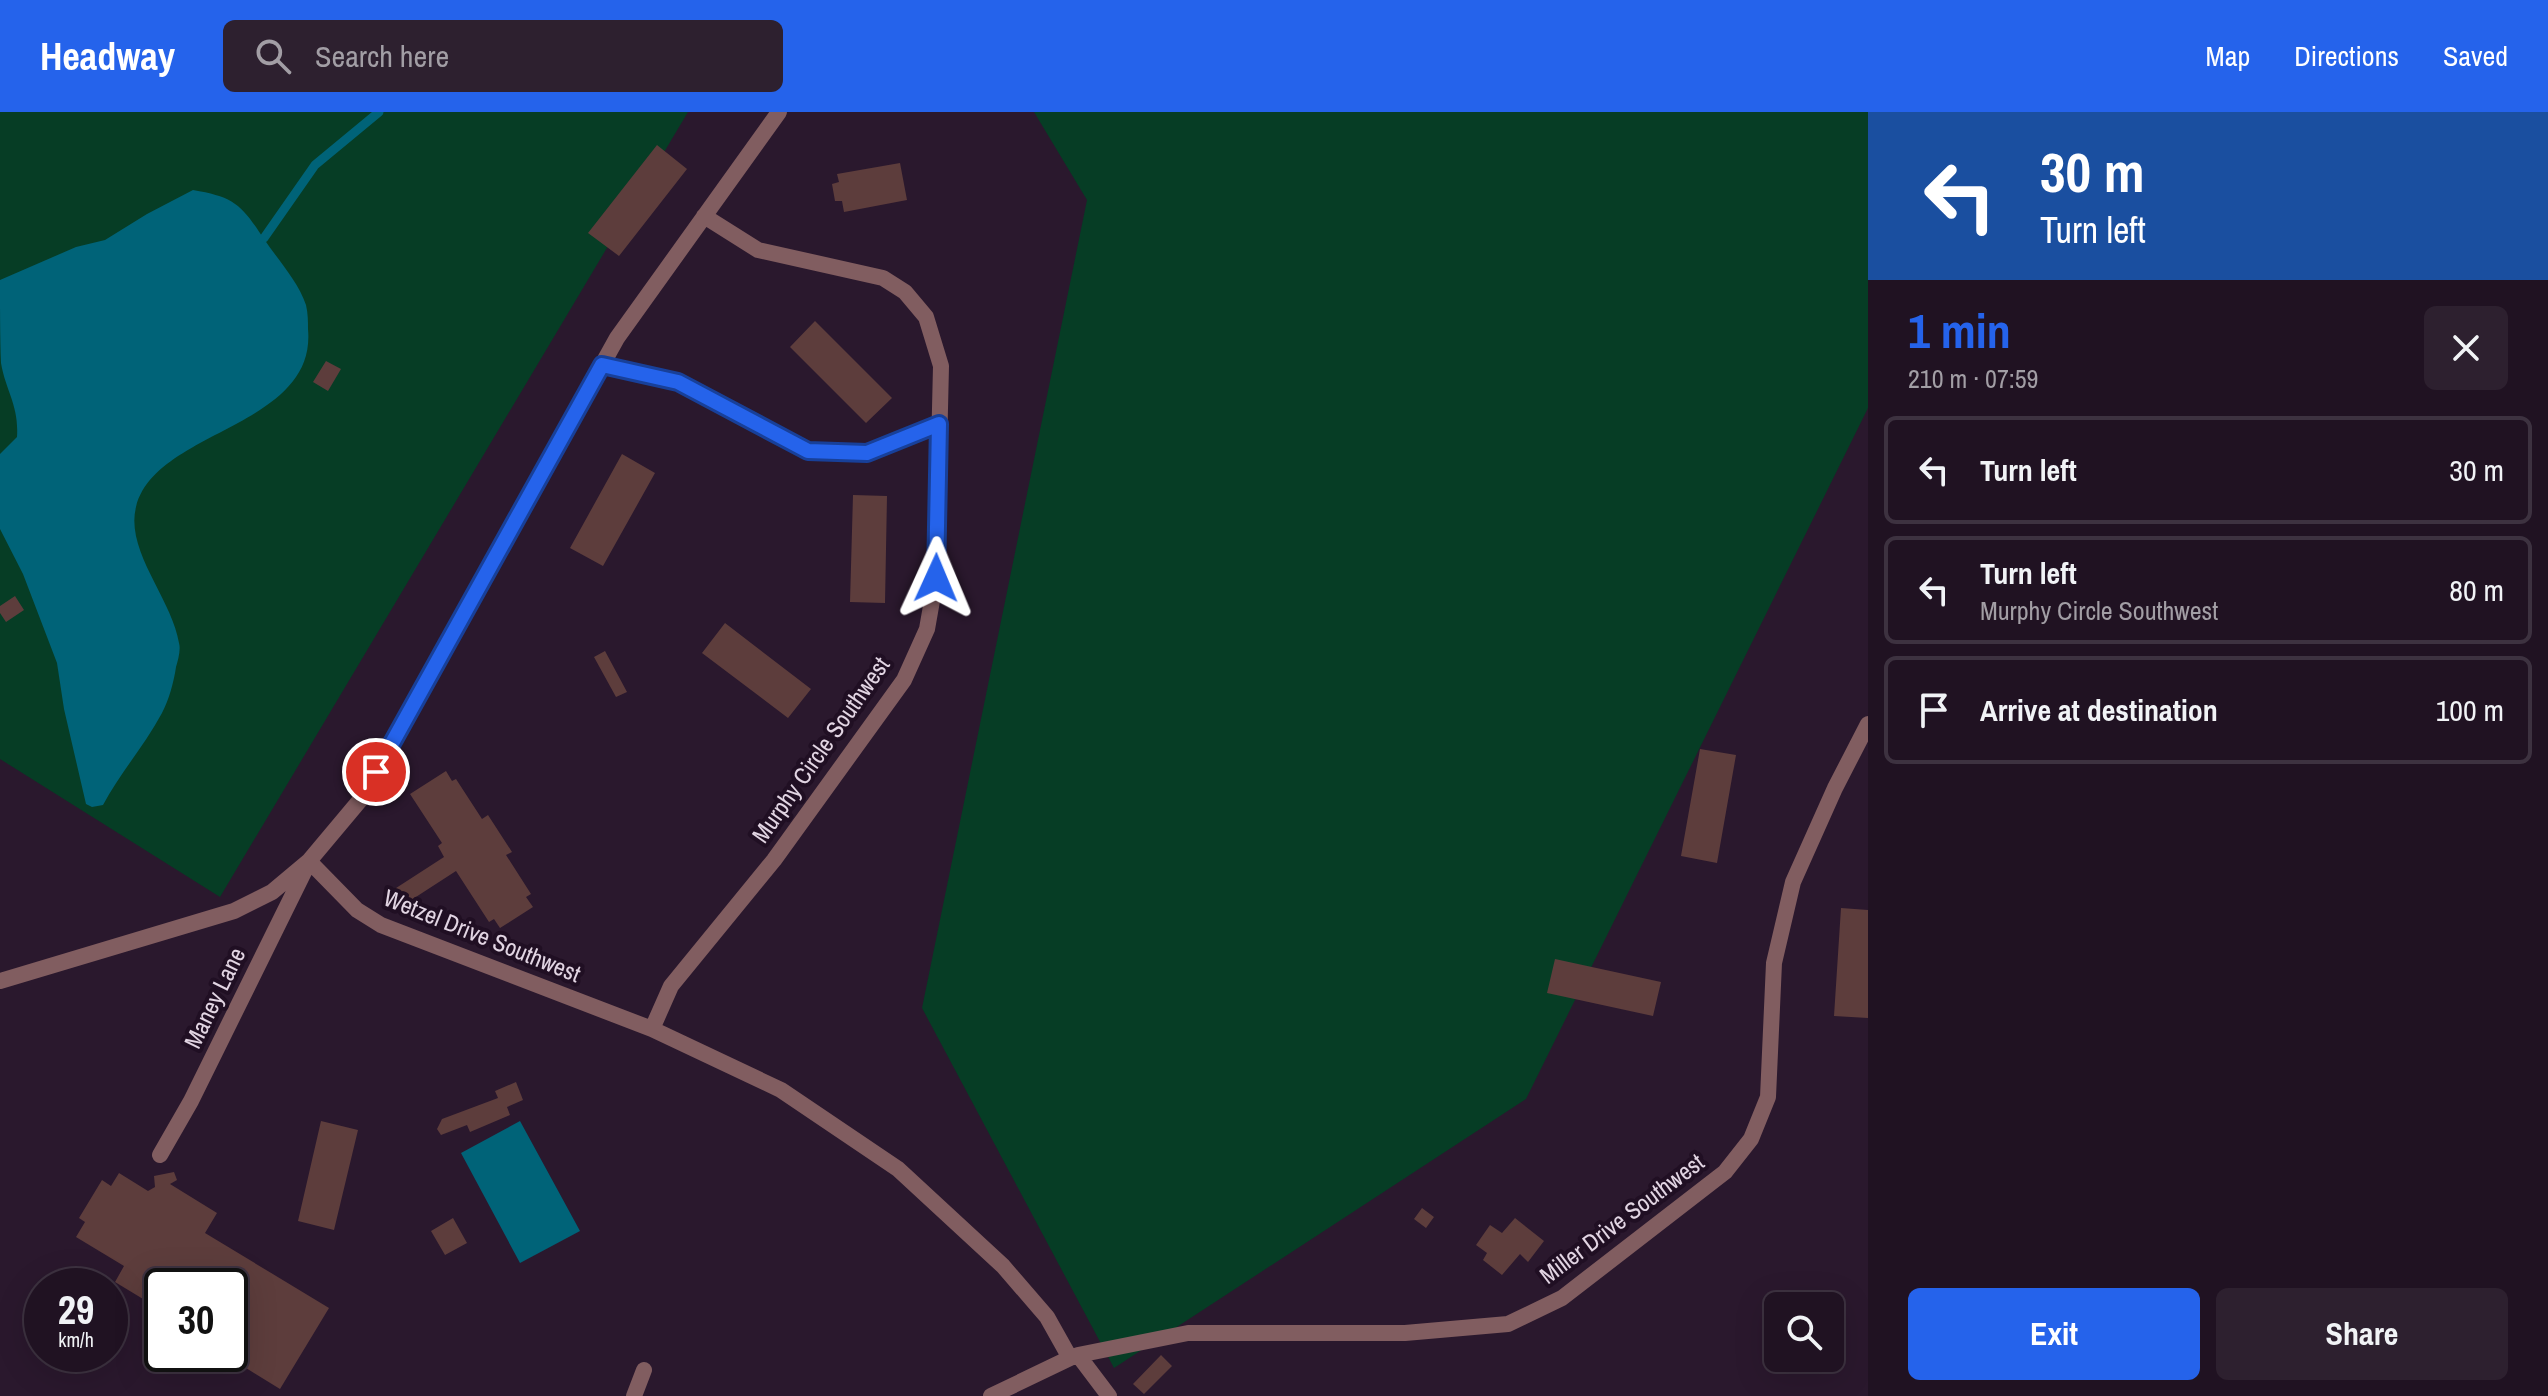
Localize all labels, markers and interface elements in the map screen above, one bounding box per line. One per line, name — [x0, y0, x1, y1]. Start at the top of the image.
search box — [223, 20, 783, 92]
text: Headway — [40, 31, 175, 82]
icon: search — [251, 34, 295, 78]
text: Search here — [315, 36, 449, 76]
text: Map — [2206, 37, 2250, 75]
text: Directions — [2294, 37, 2399, 75]
text: Saved — [2443, 37, 2508, 75]
text: 30 m — [2040, 134, 2145, 209]
icon: left — [1908, 144, 2012, 248]
text: Turn left — [2040, 206, 2146, 254]
text: 1 min — [1908, 298, 2011, 363]
button: close — [2424, 306, 2508, 390]
text: 210 m · 07:59 — [1908, 361, 2038, 396]
icon: left — [1912, 448, 1956, 492]
text: Turn left — [1980, 450, 2077, 490]
text: 30 m — [2449, 450, 2504, 490]
position arrow — [894, 536, 978, 620]
text: Turn left — [1980, 553, 2077, 593]
icon: left — [1912, 568, 1956, 612]
text: 80 m — [2449, 570, 2504, 610]
text: Murphy Circle Southwest — [1980, 593, 2218, 628]
street label: Murphy Circle Southwest — [744, 650, 897, 849]
icon: arrive — [1912, 688, 1956, 732]
text: Arrive at destination — [1980, 690, 2218, 730]
text: 100 m — [2436, 690, 2504, 730]
pin — [342, 738, 410, 806]
icon: arrive — [354, 750, 398, 794]
street label: Wetzel Drive Southwest — [379, 881, 586, 989]
street label: Maney Lane — [176, 942, 252, 1053]
street label: Miller Drive Southwest — [1533, 1146, 1710, 1291]
speed limit sign: 30 — [144, 1268, 248, 1372]
text: 29 — [58, 1283, 94, 1336]
button: Exit — [1908, 1288, 2200, 1380]
button: Share — [2216, 1288, 2508, 1380]
map controls — [1764, 1292, 1844, 1372]
button: search — [1764, 1292, 1844, 1372]
text: km/h — [58, 1326, 94, 1353]

